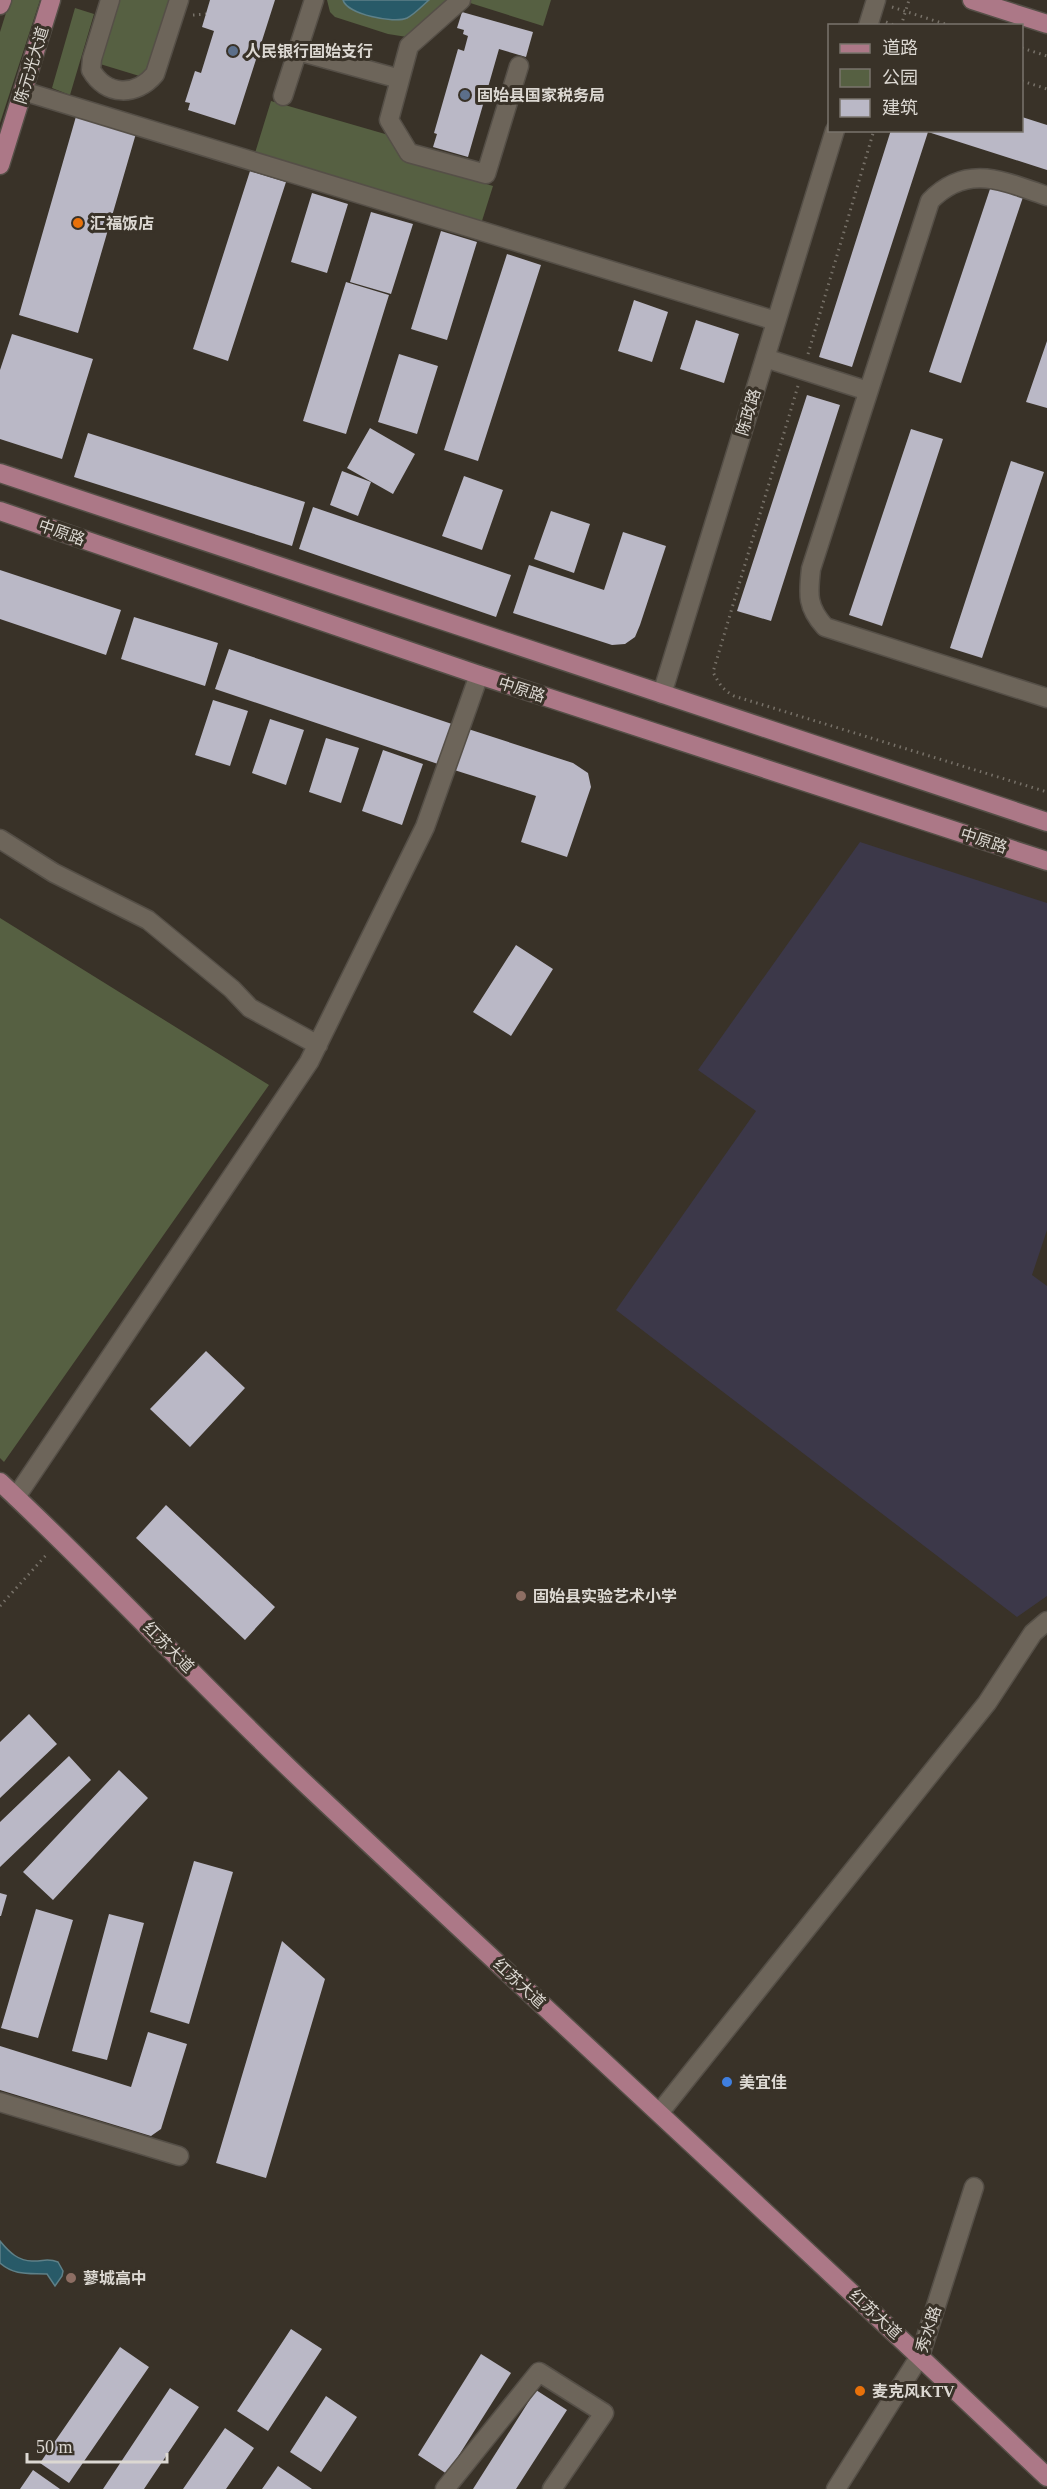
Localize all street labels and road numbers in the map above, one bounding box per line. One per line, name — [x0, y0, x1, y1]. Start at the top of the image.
street label: 陈元光大道 — [12, 24, 51, 106]
street label: 陈政路 — [733, 387, 764, 438]
street label: 中原路 — [36, 517, 87, 548]
street label: 中原路 — [496, 674, 547, 705]
street label: 中原路 — [958, 825, 1009, 856]
street label: 红苏大道 — [140, 1619, 197, 1676]
street label: 红苏大道 — [490, 1955, 549, 2011]
street label: 红苏大道 — [846, 2286, 905, 2342]
street label: 秀水路 — [913, 2304, 944, 2355]

